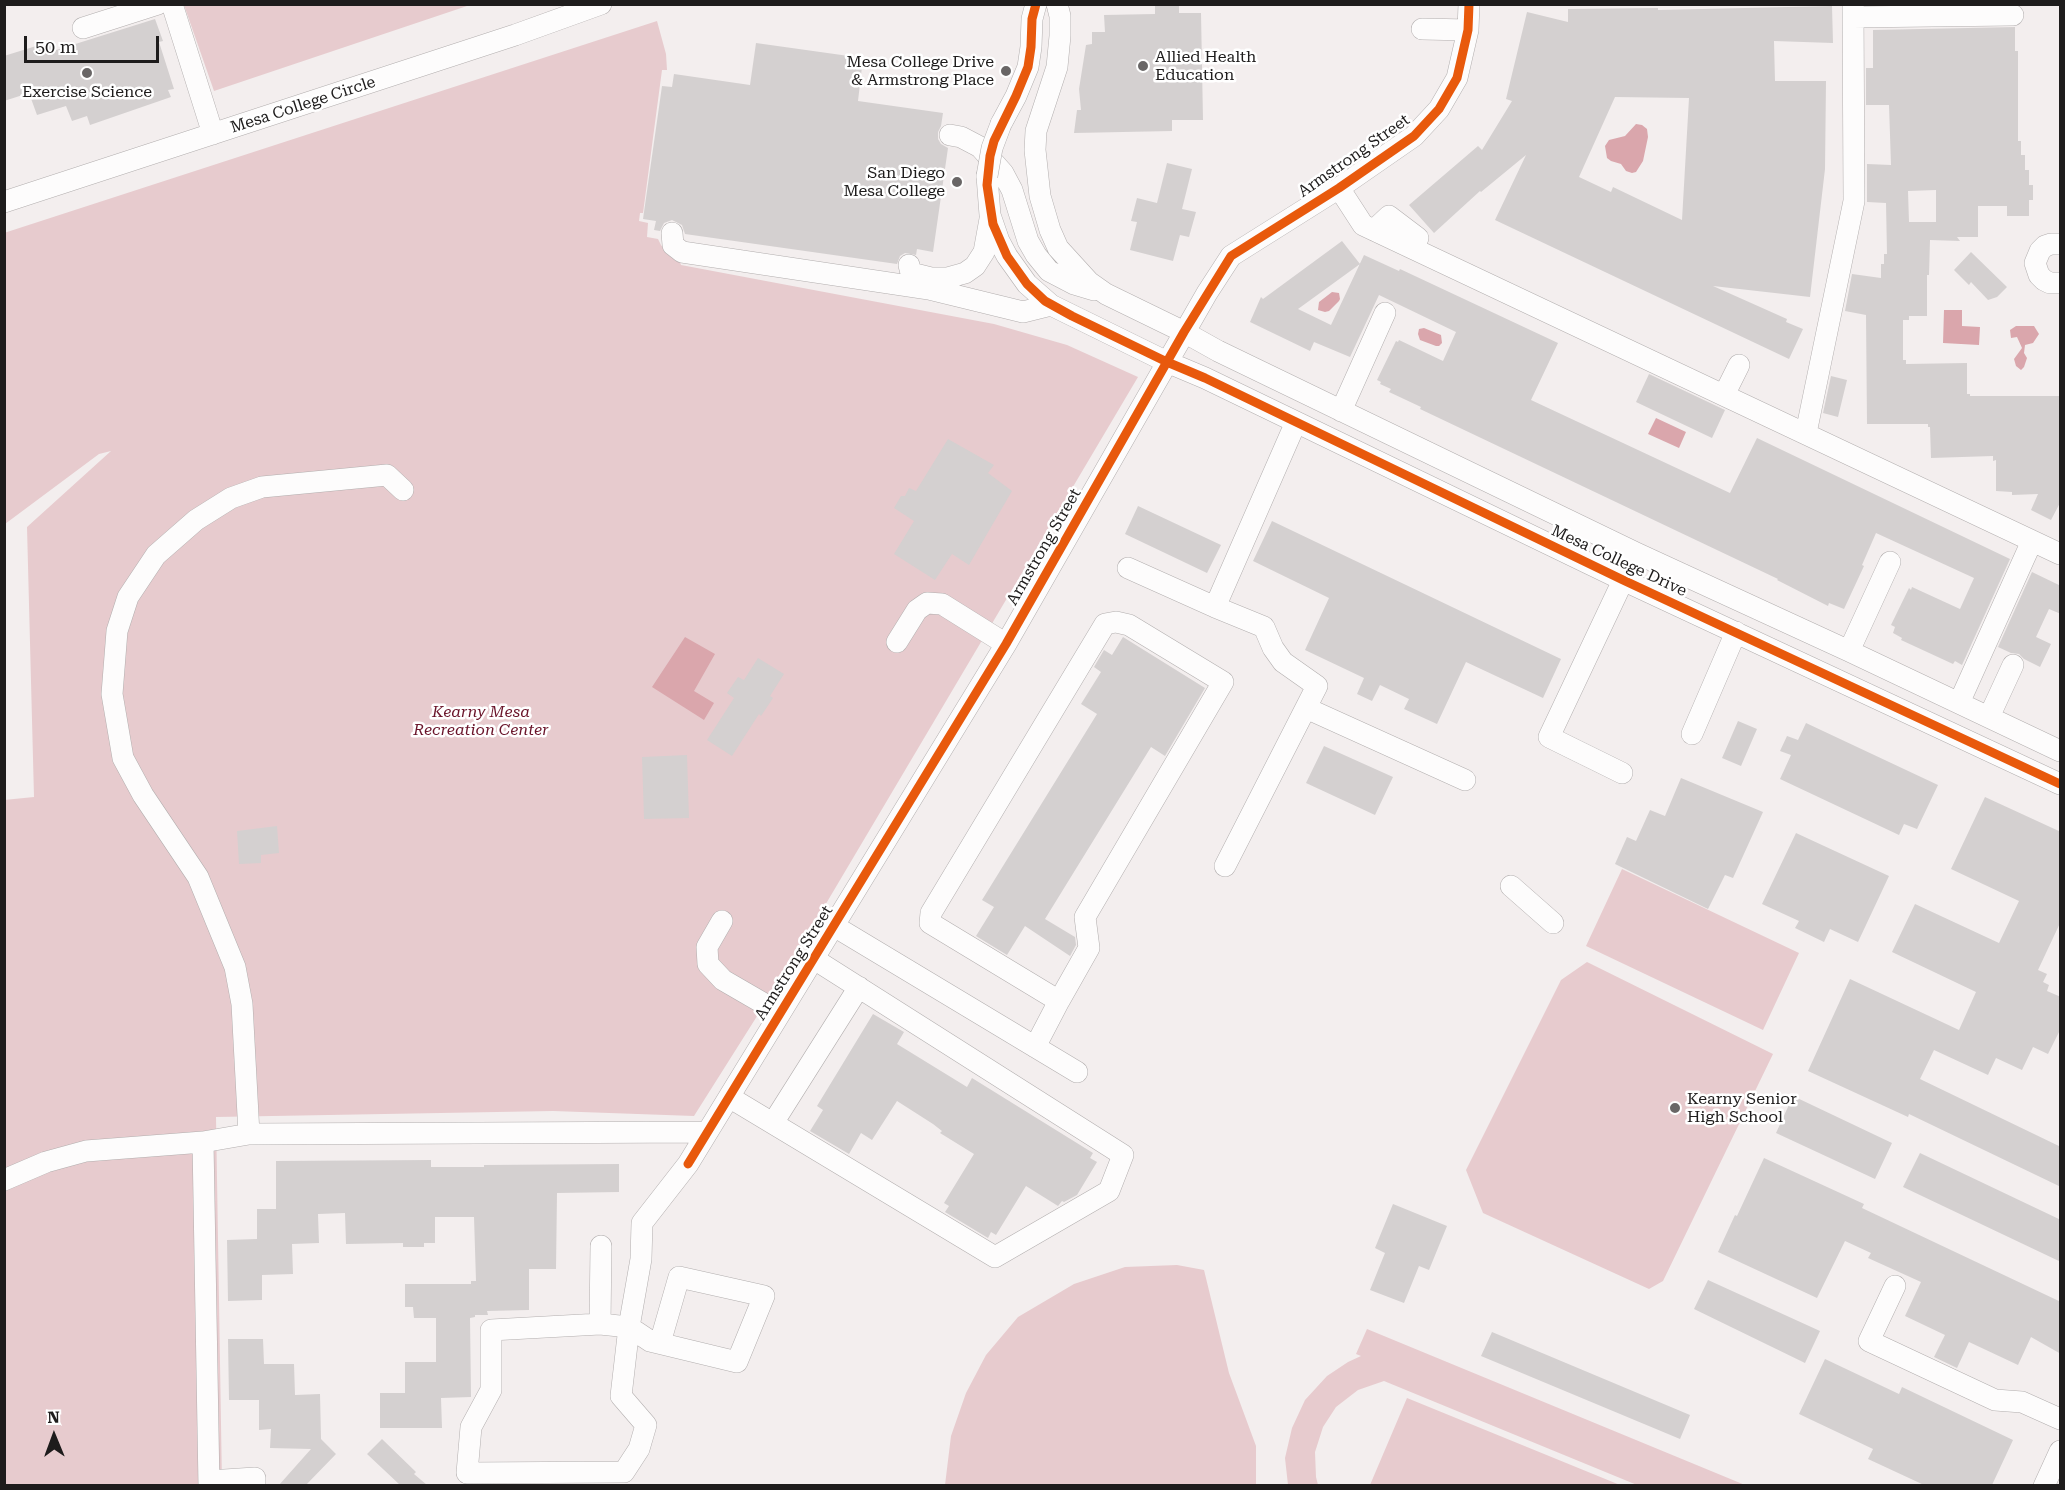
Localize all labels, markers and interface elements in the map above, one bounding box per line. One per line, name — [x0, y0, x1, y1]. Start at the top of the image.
scale bar — [27, 24, 162, 62]
text: 50 m — [35, 36, 76, 57]
place label: Allied Health Education — [1155, 47, 1256, 85]
place label: Mesa College Drive & Armstrong Place — [847, 52, 994, 90]
marker: Allied Health Education — [1136, 59, 1150, 73]
marker: Mesa College Drive & Armstrong Place — [999, 64, 1013, 78]
marker: Exercise Science — [80, 66, 94, 80]
street label: Mesa College Circle — [228, 72, 378, 138]
place label: Exercise Science — [22, 82, 152, 102]
street label: Armstrong Street — [1295, 110, 1413, 202]
place label: San Diego Mesa College — [843, 163, 945, 201]
marker: San Diego Mesa College — [950, 175, 964, 189]
street label: Armstrong Street — [1003, 485, 1085, 609]
street label: Mesa College Drive — [1548, 521, 1690, 601]
park label: Kearny Mesa Recreation Center — [413, 702, 549, 740]
street label: Armstrong Street — [751, 902, 837, 1024]
place label: Kearny Senior High School — [1687, 1089, 1797, 1127]
marker: Kearny Senior High School — [1668, 1101, 1682, 1115]
north arrow — [24, 1406, 84, 1466]
text: N — [47, 1408, 60, 1427]

